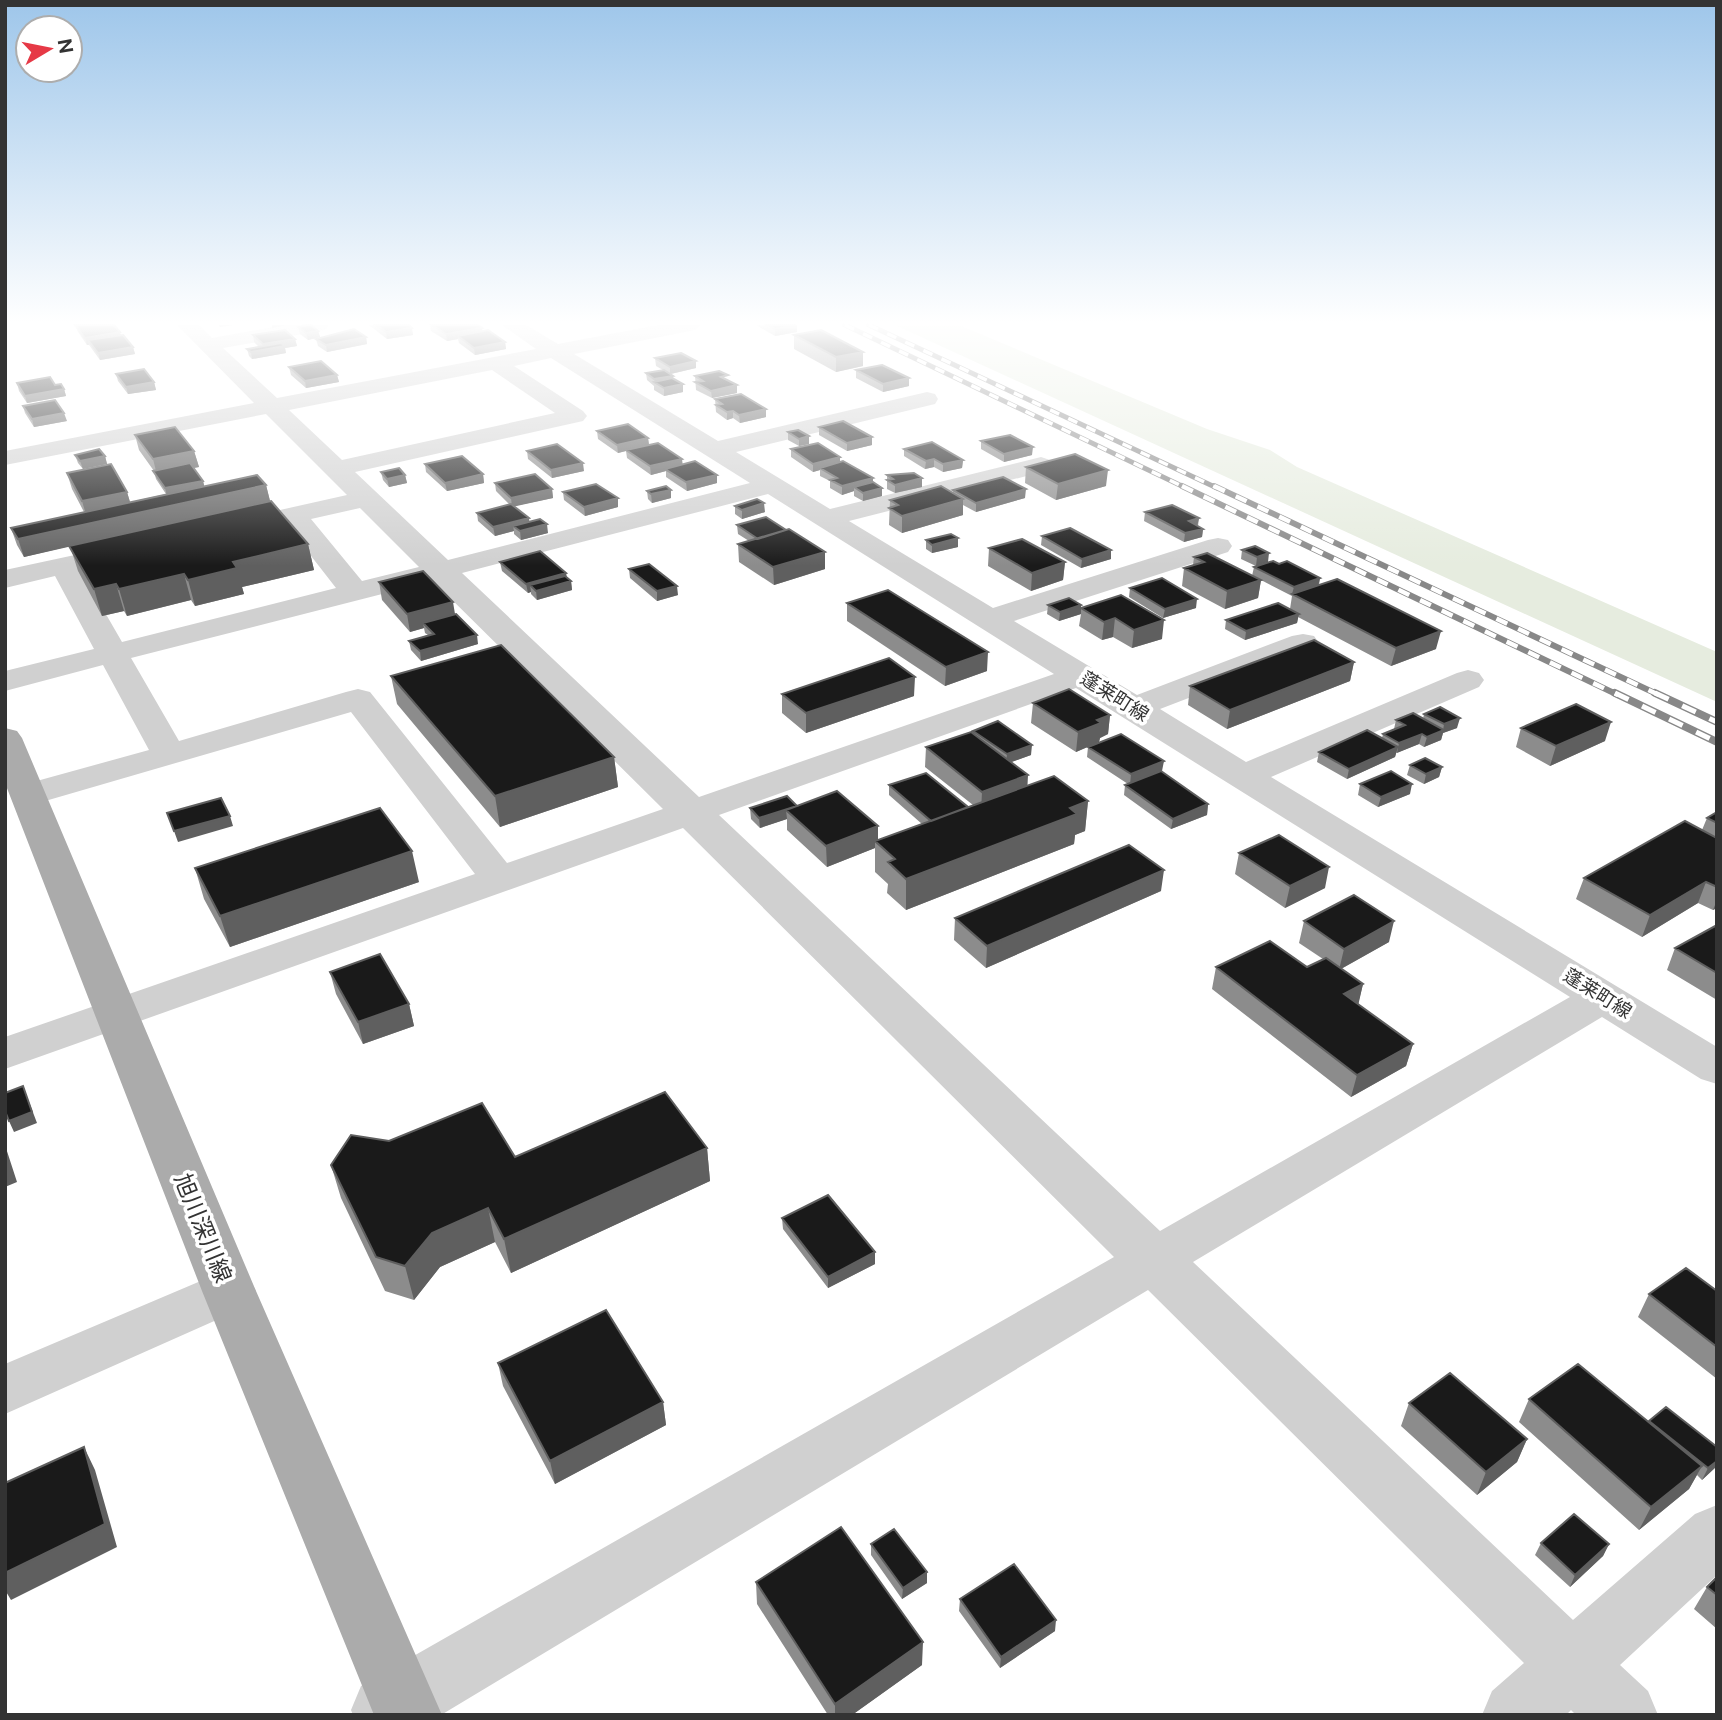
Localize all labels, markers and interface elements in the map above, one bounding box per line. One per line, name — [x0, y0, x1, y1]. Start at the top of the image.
north arrow — [14, 14, 84, 84]
text: N — [54, 37, 78, 55]
street label: 蓬莱町線 — [1077, 667, 1153, 725]
street label: 蓬莱町線 — [1560, 964, 1636, 1022]
street label: 旭川深川線 — [169, 1169, 238, 1286]

